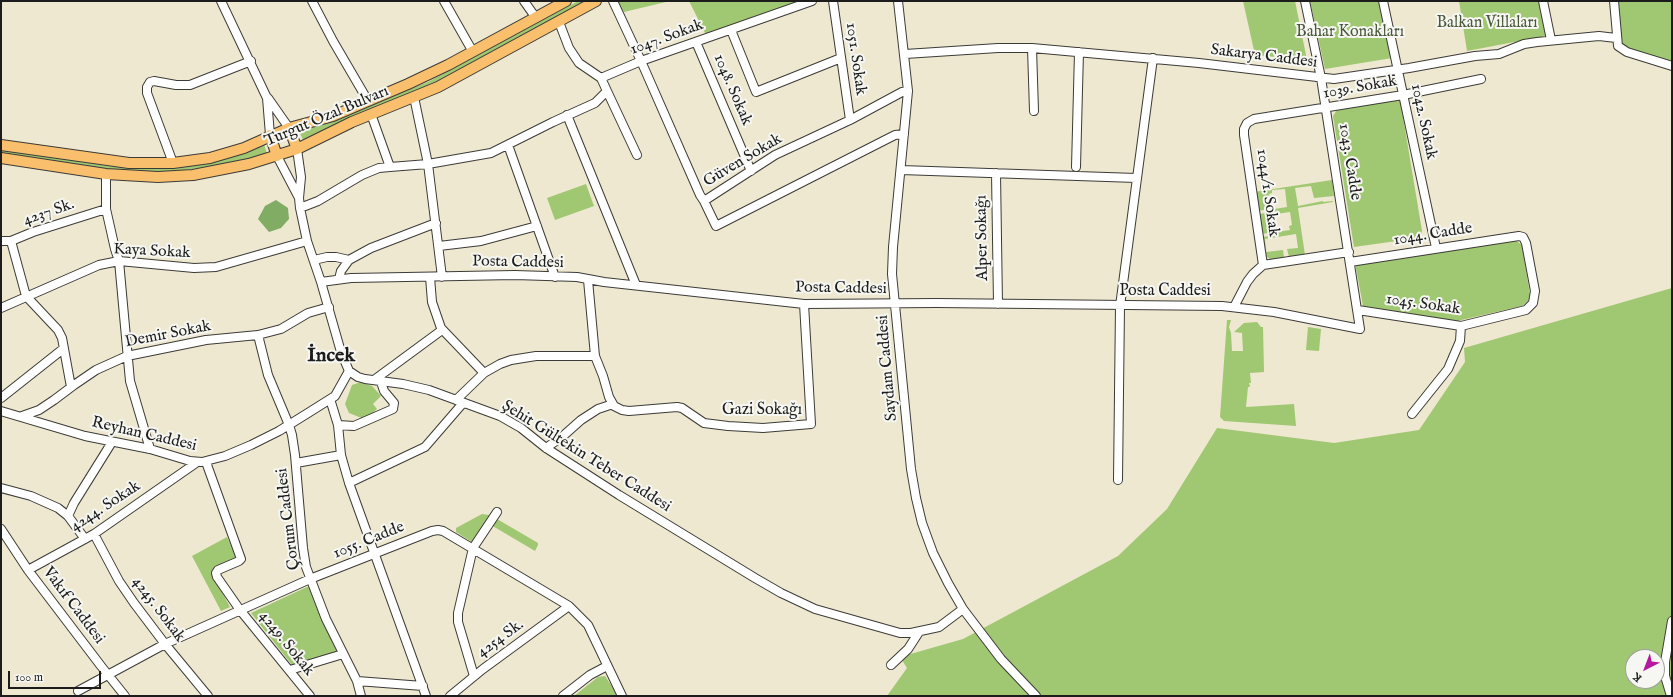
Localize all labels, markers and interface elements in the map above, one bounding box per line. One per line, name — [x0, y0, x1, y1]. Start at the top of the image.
park label: Balkan Villaları — [1436, 14, 1538, 34]
street label: 1047. Sokak — [628, 16, 706, 60]
street label: 1051. Sokak — [840, 21, 870, 97]
park label: Bahar Konakları — [1296, 23, 1404, 43]
street label: Sakarya Caddesi — [1210, 41, 1318, 73]
street label: 1048. Sokak — [708, 51, 756, 129]
street label: 1039. Sokak — [1322, 72, 1398, 104]
street label: Turgut Özal Bulvarı — [262, 82, 392, 152]
street label: 1042. Sokak — [1406, 82, 1440, 162]
street label: 1043. Cadde — [1333, 122, 1365, 202]
street label: Güven Sokak — [700, 130, 786, 192]
street label: 1044/1. Sokak — [1251, 148, 1283, 238]
street label: 4237 Sk. — [21, 195, 77, 231]
street label: Alper Sokağı — [973, 195, 993, 281]
street label: 1044. Cadde — [1392, 219, 1474, 251]
street label: Kaya Sokak — [113, 240, 191, 264]
street label: Posta Caddesi — [472, 253, 564, 273]
street label: Posta Caddesi — [795, 279, 887, 299]
street label: Posta Caddesi — [1119, 282, 1211, 302]
street label: 1045. Sokak — [1385, 290, 1461, 320]
street label: Saydam Caddesi — [874, 314, 902, 422]
street label: Demir Sokak — [123, 317, 213, 353]
district label: İncek — [307, 345, 355, 369]
street label: Şehit Gültekin Teber Caddesi — [498, 397, 674, 517]
street label: Gazi Sokağı — [722, 401, 802, 421]
street label: Reyhan Caddesi — [90, 414, 198, 456]
street label: Çorum Caddesi — [273, 467, 305, 571]
street label: 4244. Sokak — [68, 477, 144, 537]
street label: 1055. Cadde — [331, 518, 407, 564]
street label: Vakıf Caddesi — [38, 564, 108, 648]
street label: 4245. Sokak — [127, 574, 189, 646]
street label: 4249. Sokak — [254, 608, 318, 680]
street label: 4254 Sk. — [474, 616, 528, 662]
north arrow — [1625, 649, 1665, 689]
scale bar — [10, 663, 103, 689]
text: K — [1630, 669, 1645, 685]
text: 100 m — [15, 670, 43, 685]

